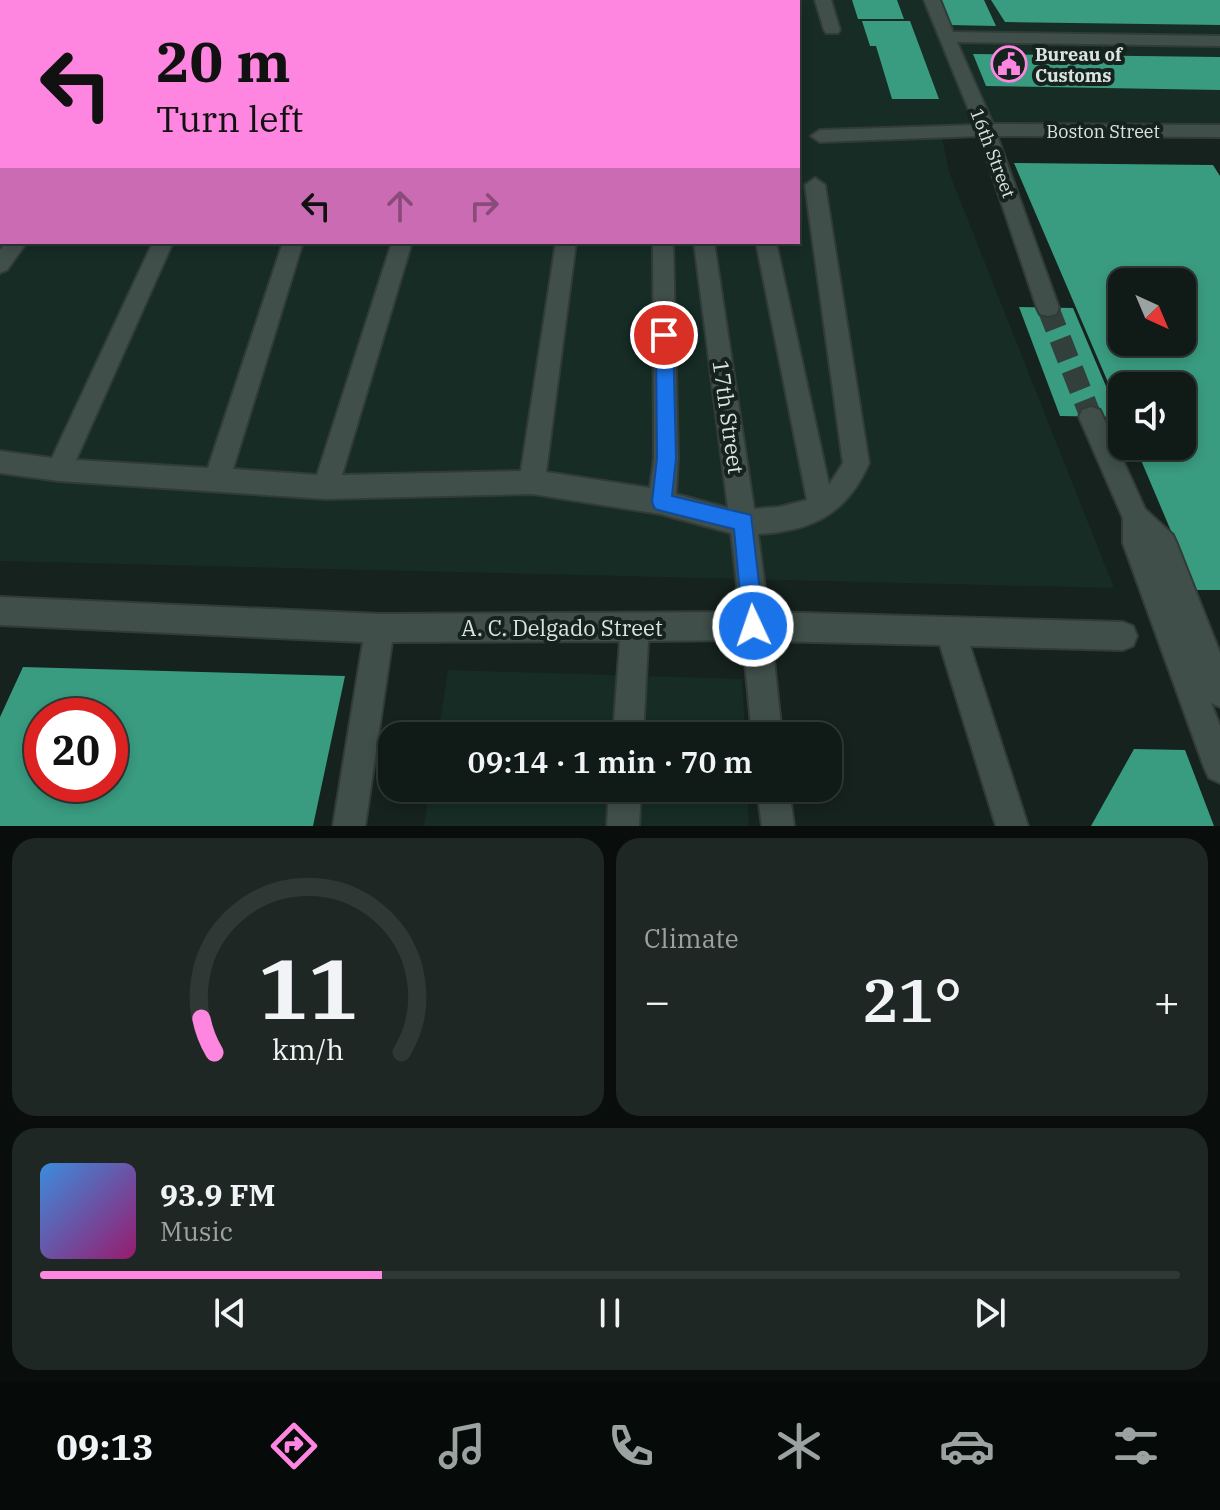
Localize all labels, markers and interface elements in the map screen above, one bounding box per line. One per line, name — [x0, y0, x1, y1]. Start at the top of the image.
text: 20 m — [156, 25, 291, 97]
icon: left — [24, 32, 128, 136]
place label: Bureau of Customs — [1035, 43, 1124, 87]
public building icon: Bureau of Customs — [990, 45, 1028, 83]
text: Turn left — [156, 95, 303, 142]
street label: 16th Street — [965, 105, 1021, 201]
street label: Boston Street — [1046, 120, 1160, 143]
icon: left — [294, 184, 338, 228]
icon: ahead — [378, 184, 422, 228]
icon: right — [462, 184, 506, 228]
north arrow — [1108, 268, 1196, 356]
map controls — [1108, 268, 1196, 460]
pin — [630, 301, 698, 369]
icon: arrive — [642, 313, 686, 357]
street label: 17th Street — [707, 358, 751, 476]
button: sound — [1108, 372, 1196, 460]
position arrow — [711, 584, 795, 668]
street label: A. C. Delgado Street — [461, 613, 663, 642]
speed limit sign: 20 — [24, 698, 128, 802]
text: 09:14 · 1 min · 70 m — [468, 742, 752, 781]
text: Climate — [644, 921, 739, 955]
text: 11 — [258, 934, 358, 1042]
text: 21° — [862, 960, 962, 1039]
text: − — [644, 972, 670, 1029]
text: + — [1154, 972, 1180, 1029]
text: km/h — [272, 1031, 344, 1068]
text: 93.9 FM — [160, 1175, 275, 1214]
text: Music — [160, 1214, 233, 1248]
icon: previous — [208, 1291, 252, 1335]
icon: pause — [588, 1291, 632, 1335]
icon: next — [968, 1291, 1012, 1335]
icon: directions — [266, 1418, 322, 1474]
icon: music — [434, 1418, 490, 1474]
icon: phone — [603, 1418, 659, 1474]
icon: climate — [771, 1418, 827, 1474]
icon: car — [939, 1418, 995, 1474]
icon: filters — [1108, 1418, 1164, 1474]
text: 09:13 — [56, 1423, 154, 1470]

